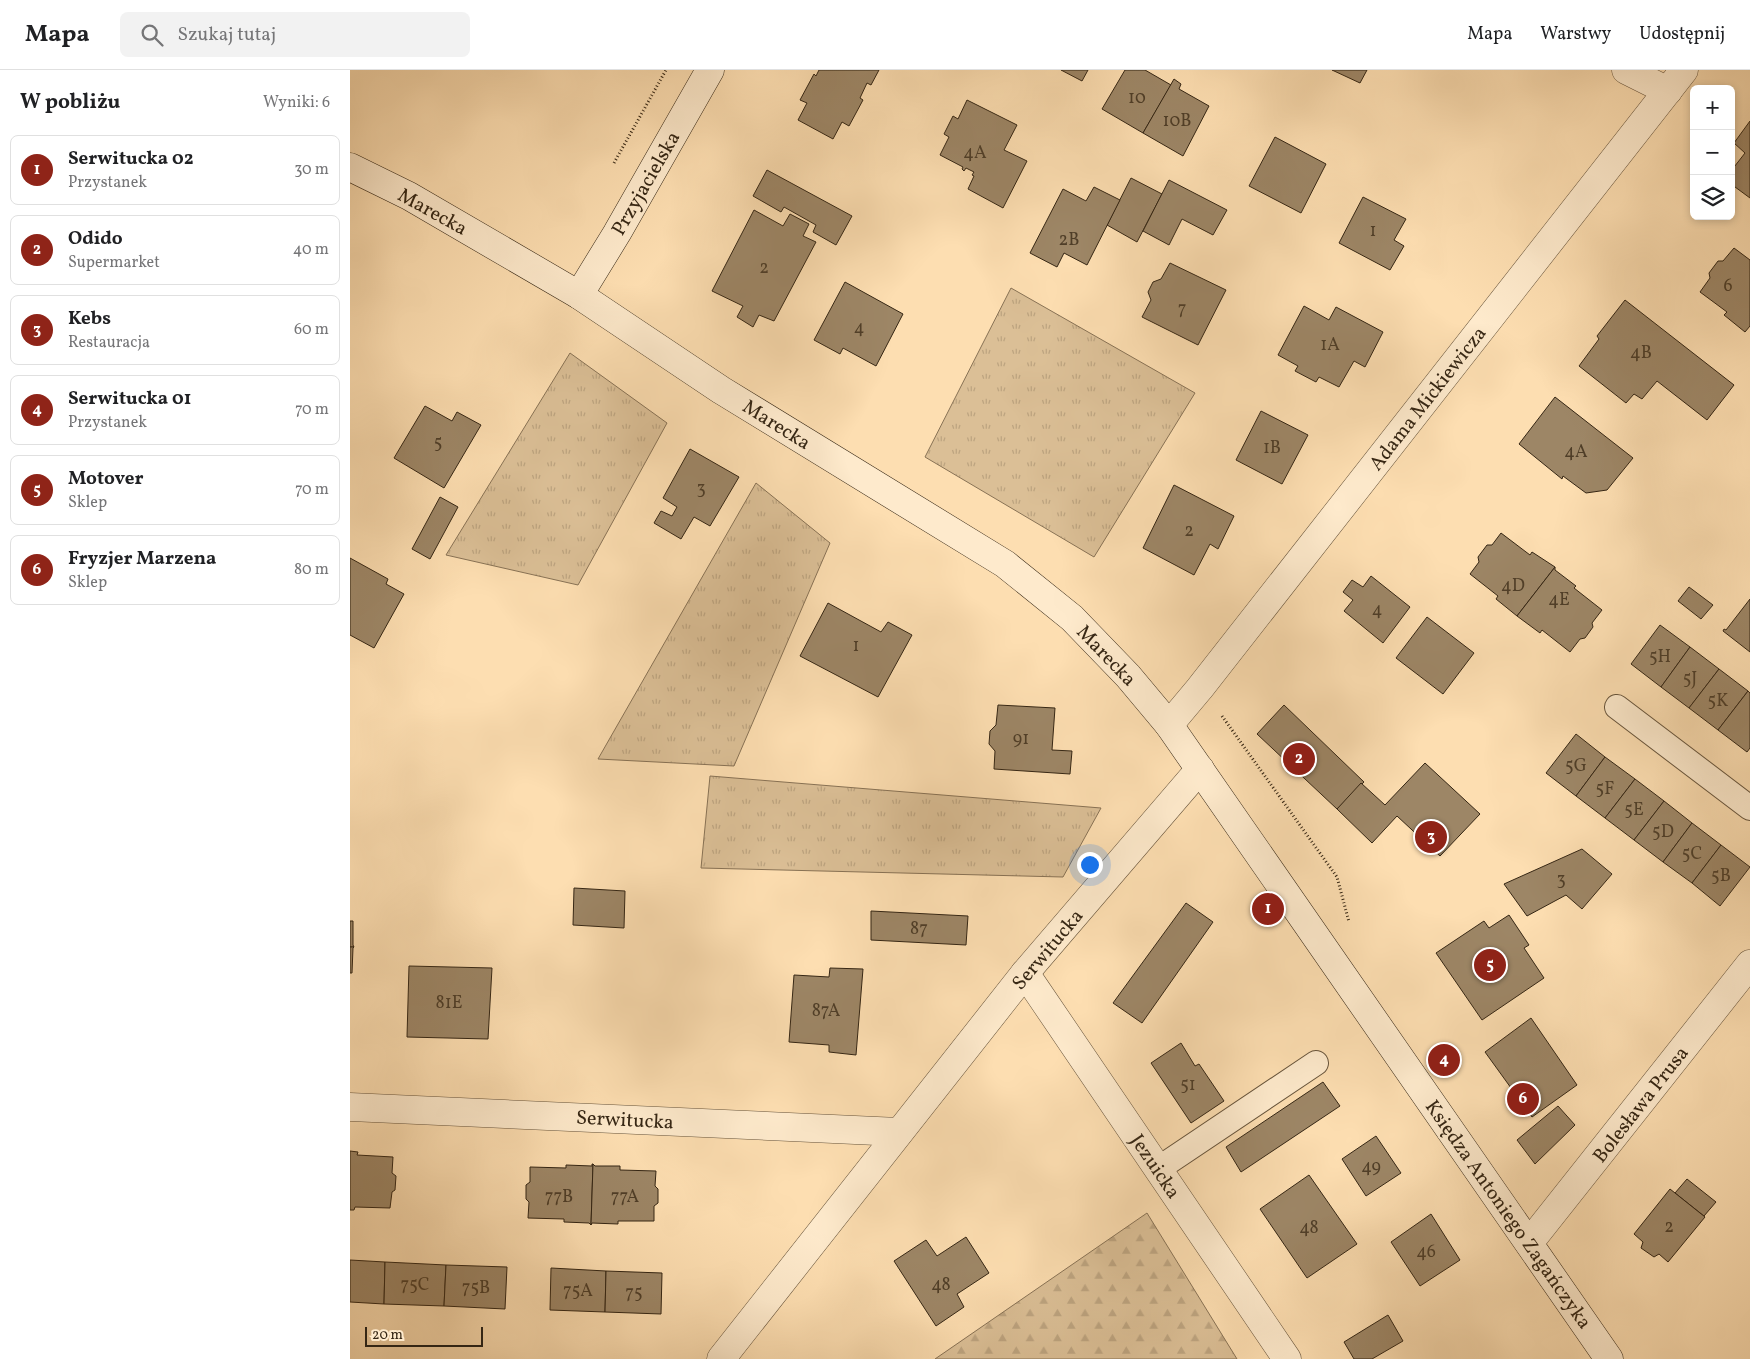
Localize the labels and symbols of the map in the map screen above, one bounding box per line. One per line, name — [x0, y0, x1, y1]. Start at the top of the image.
house number: 10 — [1128, 86, 1146, 111]
house number: 10B — [1162, 109, 1192, 134]
street label: Przyjacielska — [606, 127, 688, 241]
house number: 4A — [963, 141, 987, 166]
street label: Marecka — [392, 182, 472, 243]
house number: 1 — [1370, 219, 1376, 244]
house number: 2B — [1059, 228, 1079, 253]
house number: 2 — [759, 256, 769, 281]
house number: 6 — [1723, 274, 1733, 299]
house number: 7 — [1178, 297, 1186, 322]
house number: 4 — [854, 316, 864, 341]
street label: Adama Mickiewicza — [1363, 321, 1494, 477]
house number: 1A — [1320, 333, 1340, 358]
house number: 4B — [1630, 341, 1652, 366]
street label: Marecka — [736, 394, 816, 458]
house number: 5 — [434, 431, 442, 456]
house number: 1B — [1263, 436, 1281, 461]
house number: 4A — [1564, 440, 1588, 465]
house number: 3 — [696, 477, 706, 502]
house number: 2 — [1184, 519, 1194, 544]
house number: 4D — [1501, 574, 1525, 599]
house number: 4E — [1548, 588, 1570, 613]
house number: 4 — [1372, 598, 1382, 623]
street label: Marecka — [1069, 619, 1142, 693]
house number: 1 — [853, 634, 859, 659]
house number: 5H — [1649, 645, 1671, 670]
house number: 5J — [1683, 667, 1697, 692]
house number: 5K — [1708, 689, 1728, 714]
house number: 91 — [1013, 727, 1029, 752]
pin: 2 — [1283, 740, 1315, 778]
house number: 5G — [1565, 754, 1587, 779]
house number: 5F — [1596, 777, 1614, 802]
house number: 5E — [1624, 798, 1644, 823]
pin: 3 — [1415, 818, 1447, 856]
house number: 5D — [1652, 820, 1674, 845]
house number: 5C — [1682, 842, 1702, 867]
your location — [1077, 852, 1103, 878]
house number: 5B — [1711, 864, 1731, 889]
house number: 3 — [1556, 868, 1566, 893]
pin: 1 — [1252, 890, 1284, 928]
street label: Serwitucka — [1006, 904, 1091, 997]
house number: 87 — [910, 917, 928, 942]
pin: 5 — [1474, 946, 1506, 984]
house number: 81E — [436, 991, 463, 1016]
house number: 87A — [812, 999, 841, 1024]
pin: 4 — [1428, 1041, 1460, 1079]
street label: Bolesława Prusa — [1587, 1041, 1696, 1170]
house number: 51 — [1180, 1073, 1196, 1098]
pin: 6 — [1507, 1080, 1539, 1118]
street label: Księdza Antoniego Zagańczyka — [1417, 1095, 1597, 1335]
street label: Serwitucka — [575, 1104, 675, 1138]
street label: Jezuicka — [1122, 1129, 1186, 1205]
house number: 49 — [1361, 1155, 1381, 1180]
house number: 77B — [545, 1185, 573, 1210]
house number: 77A — [611, 1185, 639, 1210]
house number: 2 — [1664, 1215, 1674, 1240]
house number: 48 — [1299, 1216, 1319, 1241]
house number: 46 — [1416, 1240, 1436, 1265]
house number: 75C — [400, 1273, 430, 1298]
house number: 48 — [931, 1273, 951, 1298]
house number: 75B — [462, 1276, 490, 1301]
house number: 75A — [563, 1279, 593, 1304]
house number: 75 — [625, 1281, 643, 1306]
scale bar — [365, 1324, 482, 1347]

